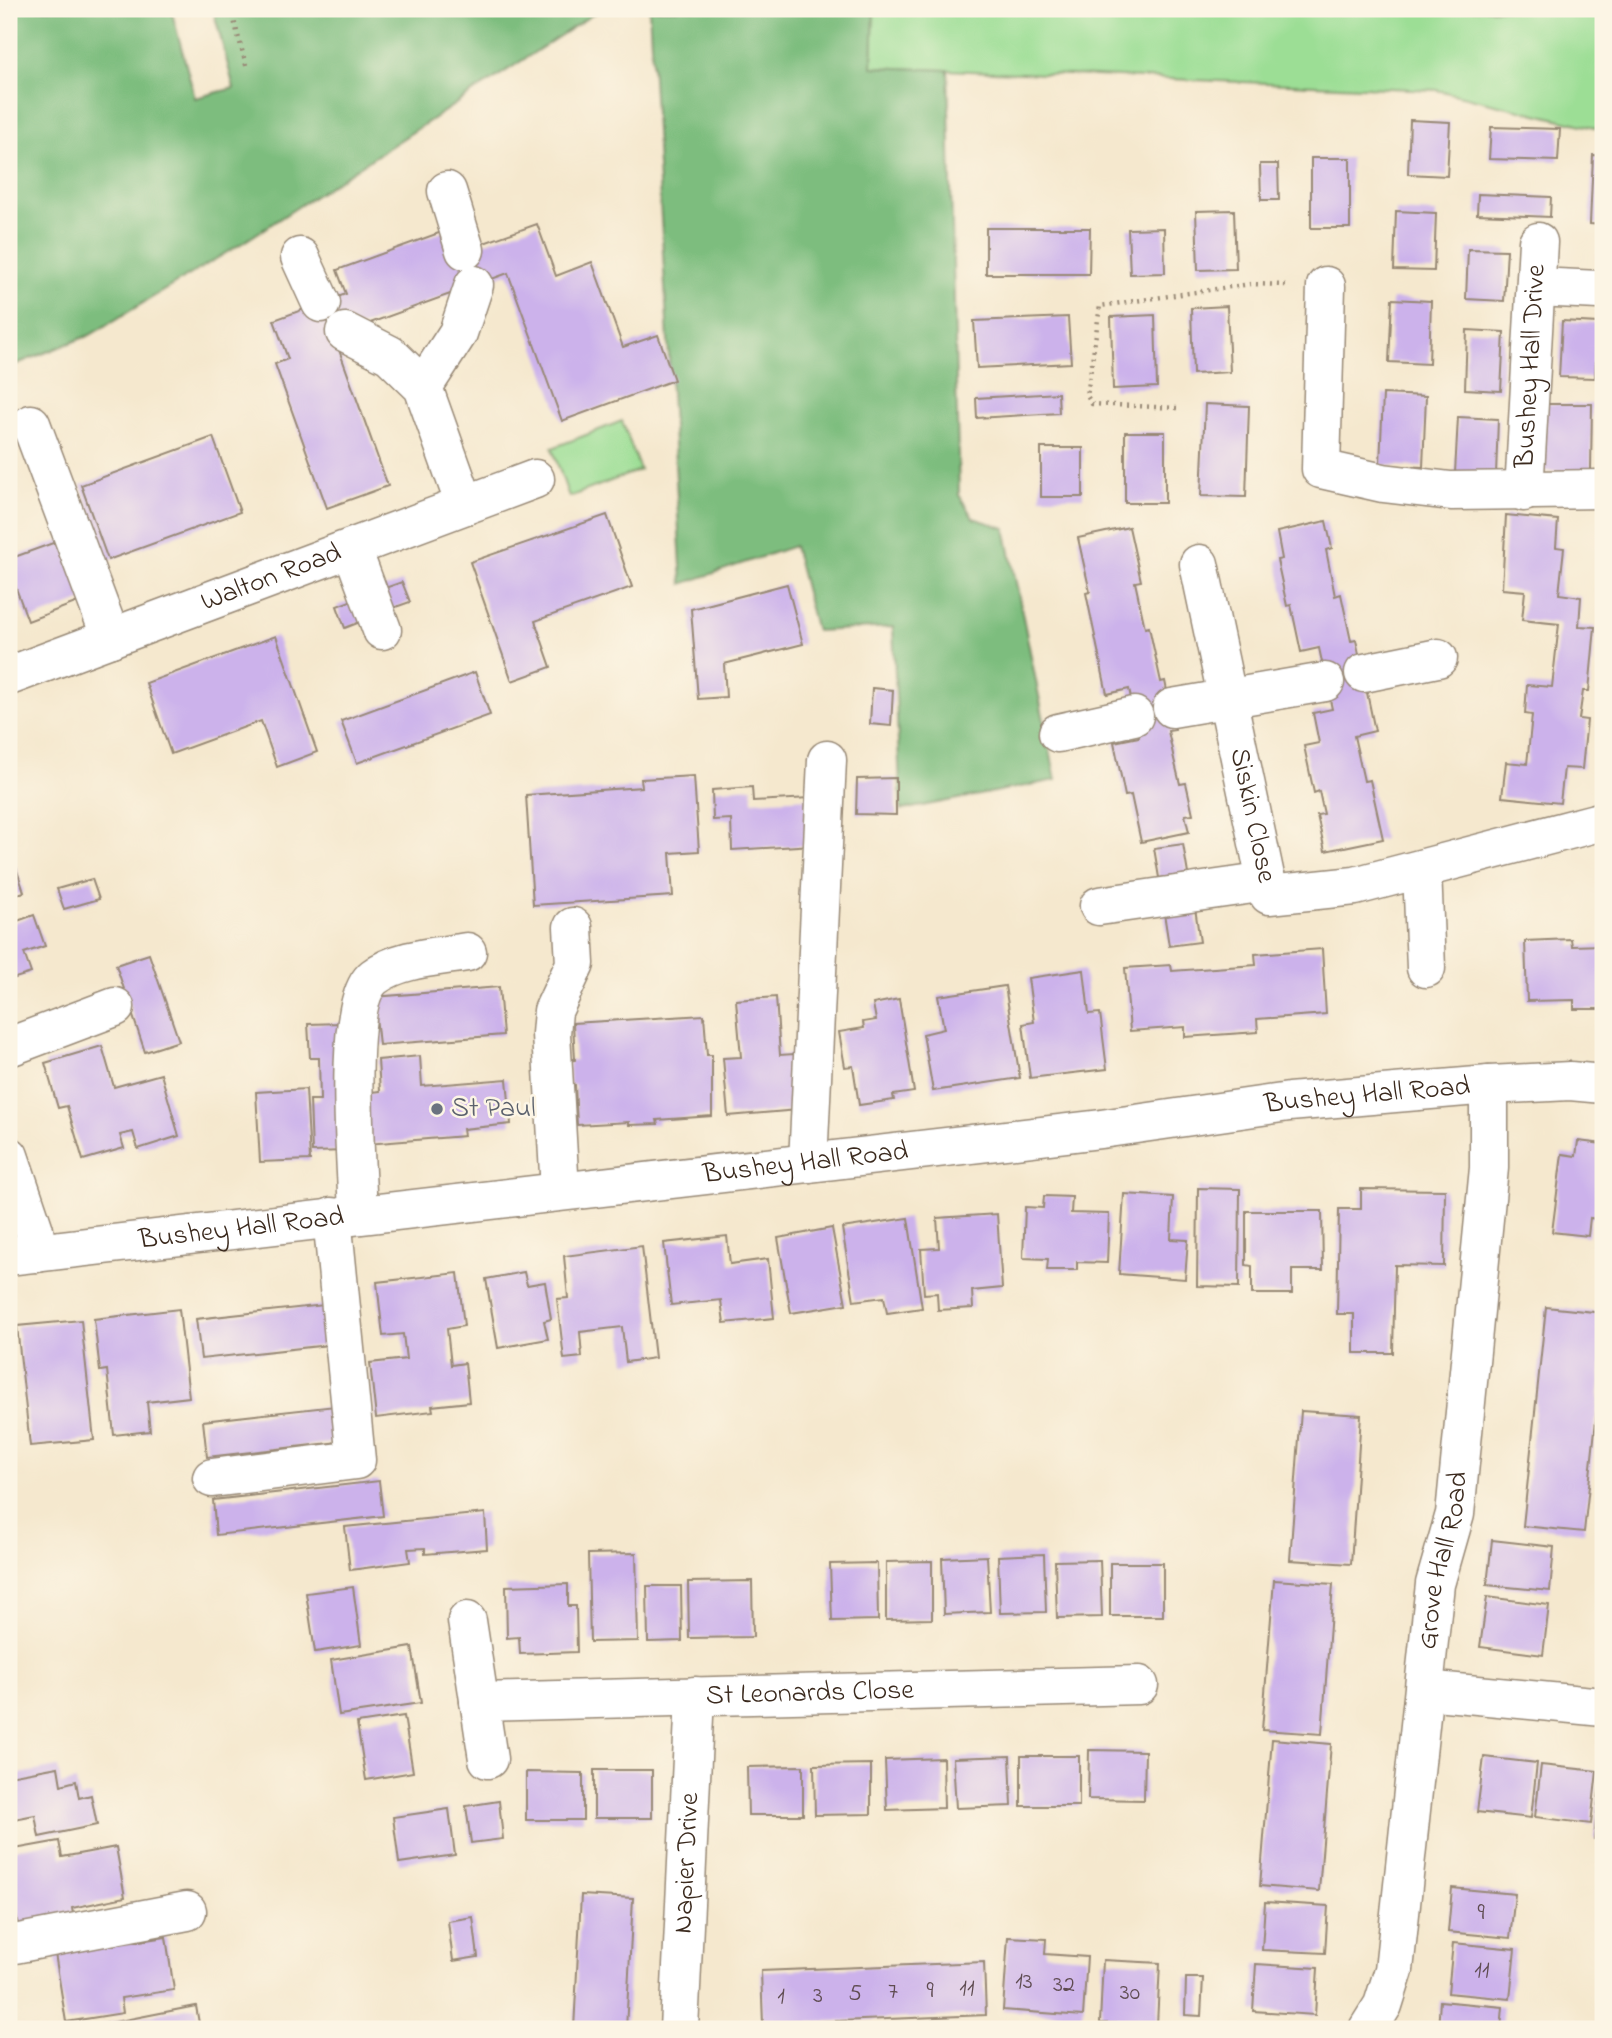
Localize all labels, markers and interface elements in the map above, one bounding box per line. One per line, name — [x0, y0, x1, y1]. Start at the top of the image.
street label: Bushey Hall Drive — [1505, 263, 1557, 470]
street label: Walton Road — [195, 533, 348, 623]
street label: Siskin Close — [1218, 744, 1286, 887]
street label: Bushey Hall Road — [1261, 1066, 1472, 1126]
place label: St Paul — [451, 1089, 536, 1130]
marker: St Paul — [429, 1101, 445, 1117]
street label: Bushey Hall Road — [700, 1131, 911, 1196]
street label: Bushey Hall Road — [136, 1197, 347, 1261]
street label: Grove Hall Road — [1408, 1470, 1480, 1651]
street label: St Leonards Close — [705, 1670, 915, 1717]
street label: Napier Drive — [663, 1791, 711, 1935]
house number: 9 — [1477, 1896, 1485, 1931]
house number: 11 — [1474, 1954, 1490, 1989]
house number: 13 — [1015, 1965, 1033, 2000]
house number: 32 — [1053, 1968, 1075, 2003]
house number: 11 — [959, 1972, 975, 2007]
house number: 9 — [926, 1974, 934, 2009]
house number: 7 — [888, 1975, 898, 2010]
house number: 30 — [1120, 1976, 1140, 2011]
house number: 5 — [848, 1977, 862, 2012]
house number: 3 — [813, 1979, 823, 2014]
house number: 1 — [777, 1980, 785, 2015]

